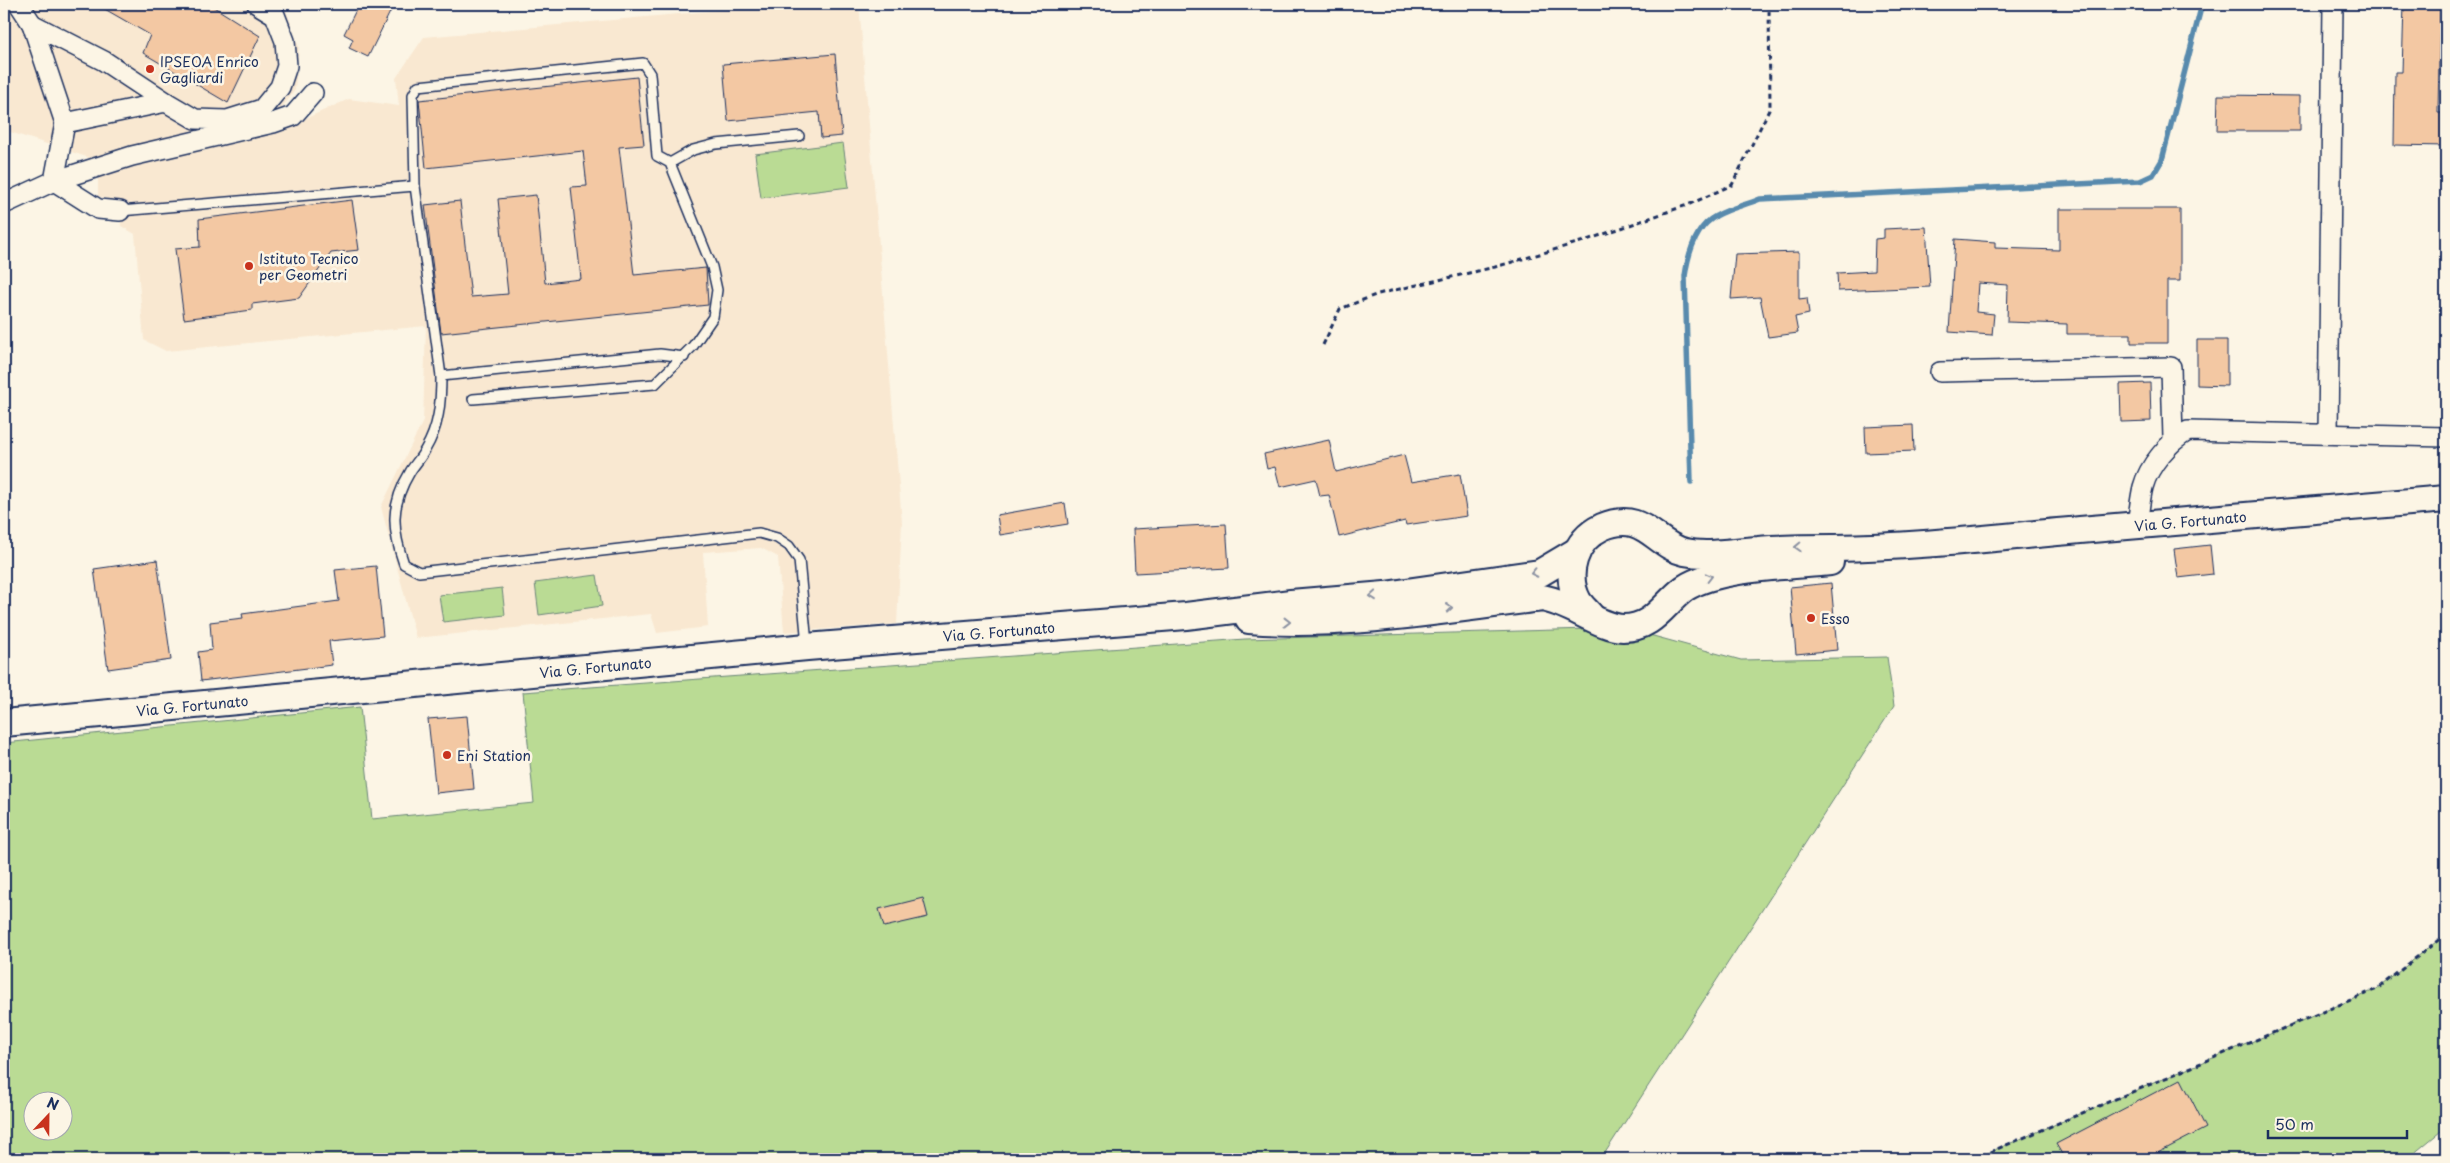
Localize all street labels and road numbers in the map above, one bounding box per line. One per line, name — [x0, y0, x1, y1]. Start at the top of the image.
street label: Via G. Fortunato — [2133, 505, 2248, 536]
street label: Via G. Fortunato — [942, 616, 1056, 646]
street label: Via G. Fortunato — [538, 651, 653, 683]
street label: Via G. Fortunato — [135, 689, 249, 721]

